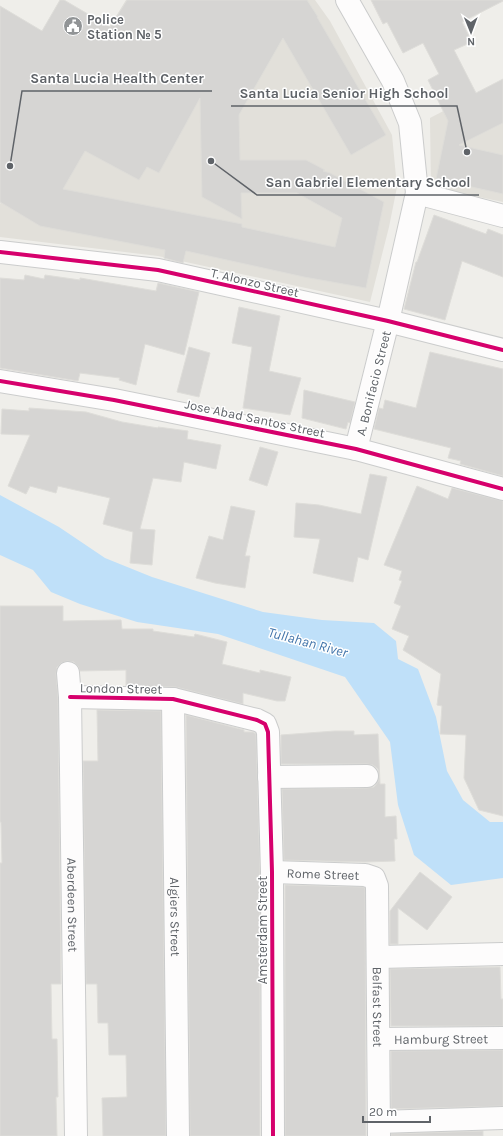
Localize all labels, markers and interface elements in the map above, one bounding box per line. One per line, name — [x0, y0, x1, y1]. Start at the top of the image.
place label: Police Station № 5 — [87, 12, 162, 42]
north arrow — [451, 12, 491, 52]
public building icon: Police Station № 5 — [62, 15, 84, 37]
text: N — [467, 35, 475, 48]
callout: Santa Lucia Health Center — [22, 65, 212, 91]
text: Santa Lucia Health Center — [30, 70, 204, 87]
callout: Santa Lucia Senior High School — [231, 80, 457, 106]
text: Santa Lucia Senior High School — [239, 85, 449, 102]
callout: San Gabriel Elementary School — [257, 169, 479, 195]
text: San Gabriel Elementary School — [265, 174, 471, 191]
street label: T. Alonzo Street — [209, 265, 301, 300]
street label: A. Bonifacio Street — [353, 329, 394, 437]
street label: Jose Abad Santos Street — [184, 396, 326, 441]
water label: Tullahan River — [266, 624, 351, 662]
street label: London Street — [80, 680, 162, 697]
street label: Aberdeen Street — [64, 858, 80, 952]
street label: Rome Street — [286, 865, 360, 883]
street label: Amsterdam Street — [255, 876, 270, 984]
street label: Algiers Street — [167, 877, 183, 957]
street label: Belfast Street — [370, 967, 385, 1047]
street label: Hamburg Street — [394, 1031, 488, 1047]
scale bar — [363, 1098, 430, 1124]
text: 20 m — [369, 1105, 397, 1119]

